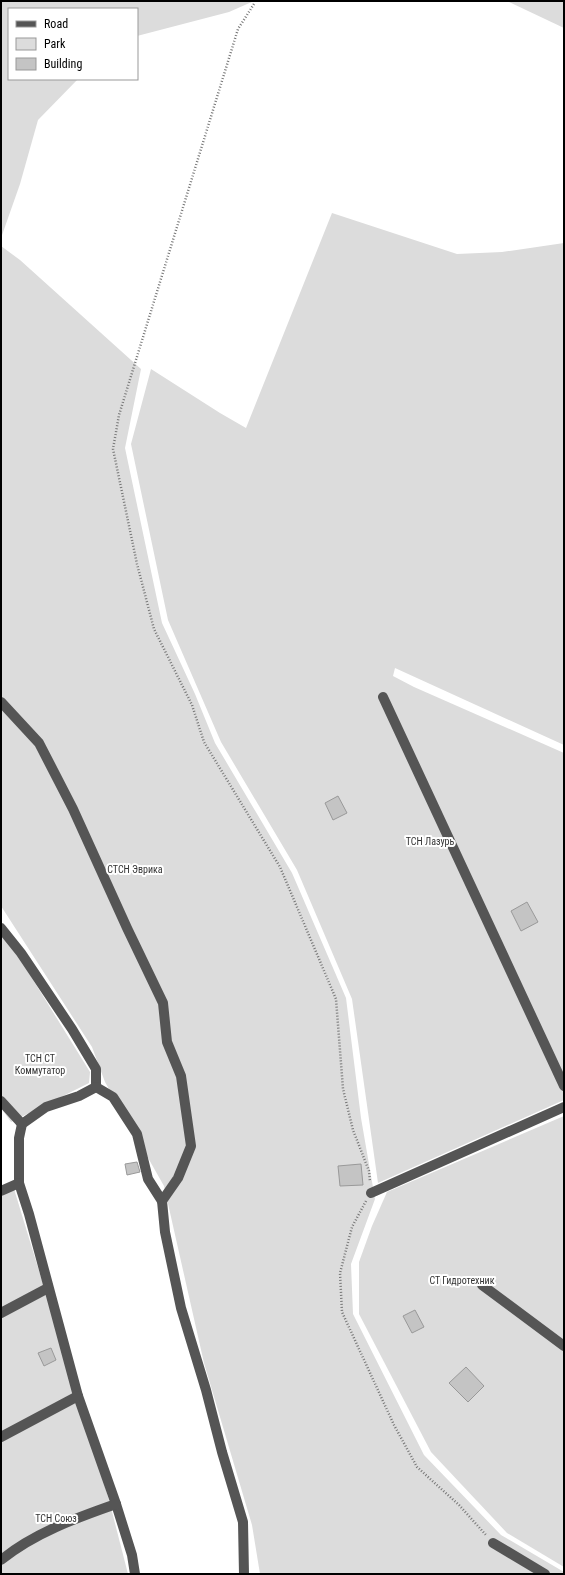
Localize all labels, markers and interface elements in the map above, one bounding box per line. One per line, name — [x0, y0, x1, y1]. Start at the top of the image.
legend — [8, 8, 138, 80]
text: Road — [44, 17, 68, 31]
text: Park — [44, 37, 66, 51]
text: Building — [44, 57, 82, 71]
park label: ТСН Лазурь — [406, 836, 454, 847]
park label: СТСН Эврика — [107, 864, 163, 875]
park label: ТСН СТ Коммутатор — [15, 1053, 65, 1076]
park label: СТ Гидротехник — [430, 1275, 495, 1286]
park label: ТСН Союз — [35, 1513, 77, 1524]

